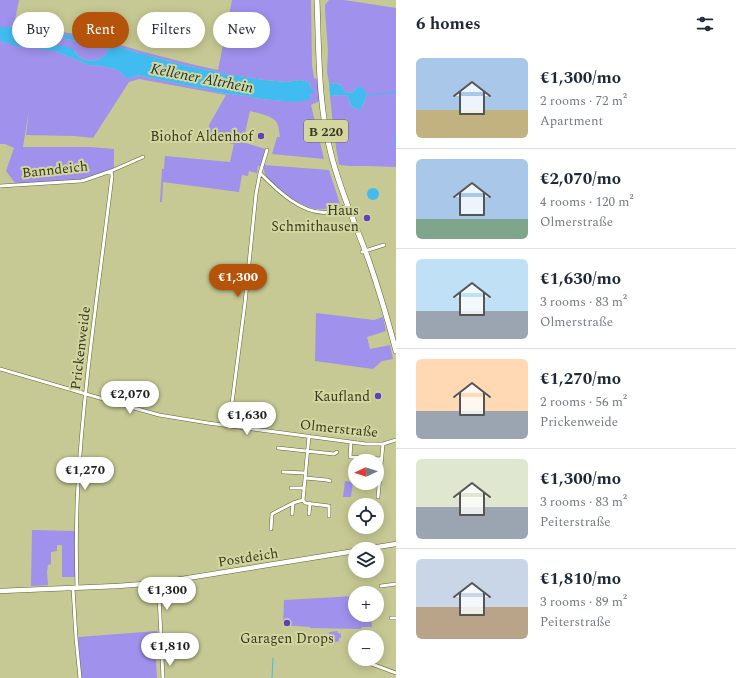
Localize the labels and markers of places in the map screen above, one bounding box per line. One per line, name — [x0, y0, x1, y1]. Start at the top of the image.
place label: Biohof Aldenhof — [150, 126, 254, 147]
marker: Biohof Aldenhof — [256, 131, 266, 141]
place label: Haus Schmithausen — [271, 200, 359, 237]
marker: Haus Schmithausen — [362, 213, 372, 223]
pin: €1,300 — [205, 264, 271, 298]
pin: €2,070 — [97, 381, 163, 415]
place label: Kaufland — [314, 386, 370, 407]
marker: Kaufland — [373, 391, 383, 401]
pin: €1,630 — [214, 402, 280, 436]
pin: €1,270 — [52, 457, 118, 491]
pin: €1,300 — [134, 577, 200, 611]
marker: Garagen Drops — [282, 618, 292, 628]
place label: Garagen Drops — [240, 628, 334, 649]
pin: €1,810 — [137, 633, 203, 667]

